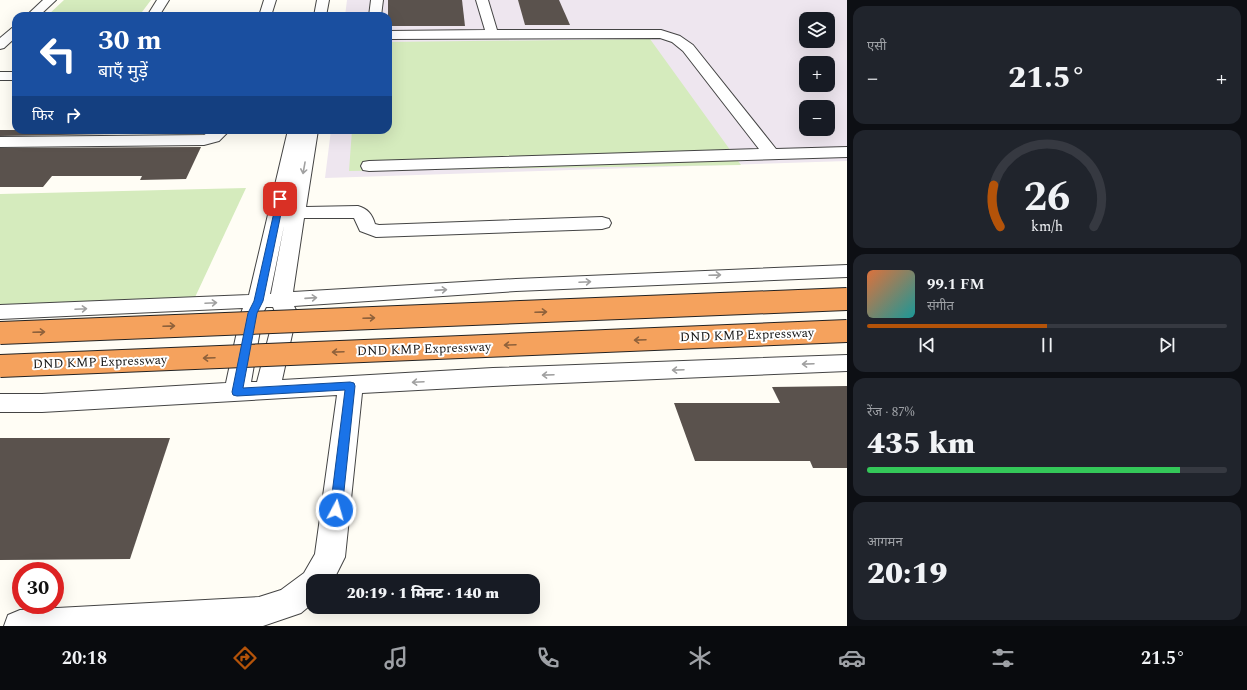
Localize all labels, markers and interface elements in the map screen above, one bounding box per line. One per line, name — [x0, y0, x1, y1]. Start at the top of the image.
map controls — [799, 12, 835, 136]
button: layers — [799, 12, 835, 48]
text: 30 m — [98, 19, 162, 62]
icon: left — [32, 28, 84, 80]
text: एसी — [867, 36, 886, 56]
text: 21.5° — [1008, 55, 1086, 101]
button: + — [799, 56, 835, 92]
text: बाएँ मुड़ें — [98, 58, 148, 85]
text: − — [867, 62, 878, 95]
text: + — [1216, 62, 1227, 95]
button: − — [799, 100, 835, 136]
text: फिर — [32, 104, 54, 127]
icon: right — [62, 104, 84, 126]
one-way arrow — [299, 162, 307, 175]
text: 26 — [1024, 166, 1070, 229]
pin — [263, 182, 297, 216]
icon: arrive — [269, 188, 291, 210]
text: km/h — [1031, 216, 1063, 238]
one-way arrow — [708, 272, 721, 279]
text: 99.1 FM — [927, 273, 984, 296]
one-way arrow — [578, 278, 591, 286]
one-way arrow — [434, 287, 447, 294]
one-way arrow — [304, 295, 317, 302]
text: संगीत — [927, 296, 954, 316]
one-way arrow — [204, 299, 217, 307]
one-way arrow — [74, 305, 87, 312]
one-way arrow — [534, 308, 547, 315]
one-way arrow — [362, 315, 375, 322]
one-way arrow — [162, 323, 175, 330]
street label: DND KMP Expressway — [680, 323, 815, 347]
one-way arrow — [32, 328, 45, 335]
icon: previous — [916, 334, 938, 356]
icon: pause — [1036, 334, 1058, 356]
icon: next — [1156, 334, 1178, 356]
one-way arrow — [634, 336, 647, 343]
street label: DND KMP Expressway — [357, 337, 492, 361]
one-way arrow — [504, 341, 517, 349]
one-way arrow — [332, 349, 345, 356]
street label: DND KMP Expressway — [33, 350, 168, 374]
one-way arrow — [203, 354, 216, 361]
one-way arrow — [802, 360, 815, 368]
one-way arrow — [672, 366, 685, 373]
one-way arrow — [542, 371, 555, 379]
one-way arrow — [412, 378, 425, 385]
text: रेंज · 87% — [867, 402, 914, 422]
text: 435 km — [867, 421, 975, 467]
position arrow — [315, 489, 357, 531]
text: आगमन — [867, 532, 903, 552]
text: 20:19 — [867, 551, 947, 597]
speed limit sign: 30 — [12, 562, 64, 614]
text: 20:19 · 1 मिनट · 140 m — [347, 582, 499, 605]
icon: directions — [231, 644, 259, 672]
icon: music — [382, 644, 410, 672]
icon: phone — [534, 644, 562, 672]
icon: climate — [686, 644, 714, 672]
icon: car — [838, 644, 866, 672]
icon: filters — [989, 644, 1017, 672]
text: 20:18 — [62, 645, 107, 672]
text: 21.5° — [1141, 645, 1185, 672]

